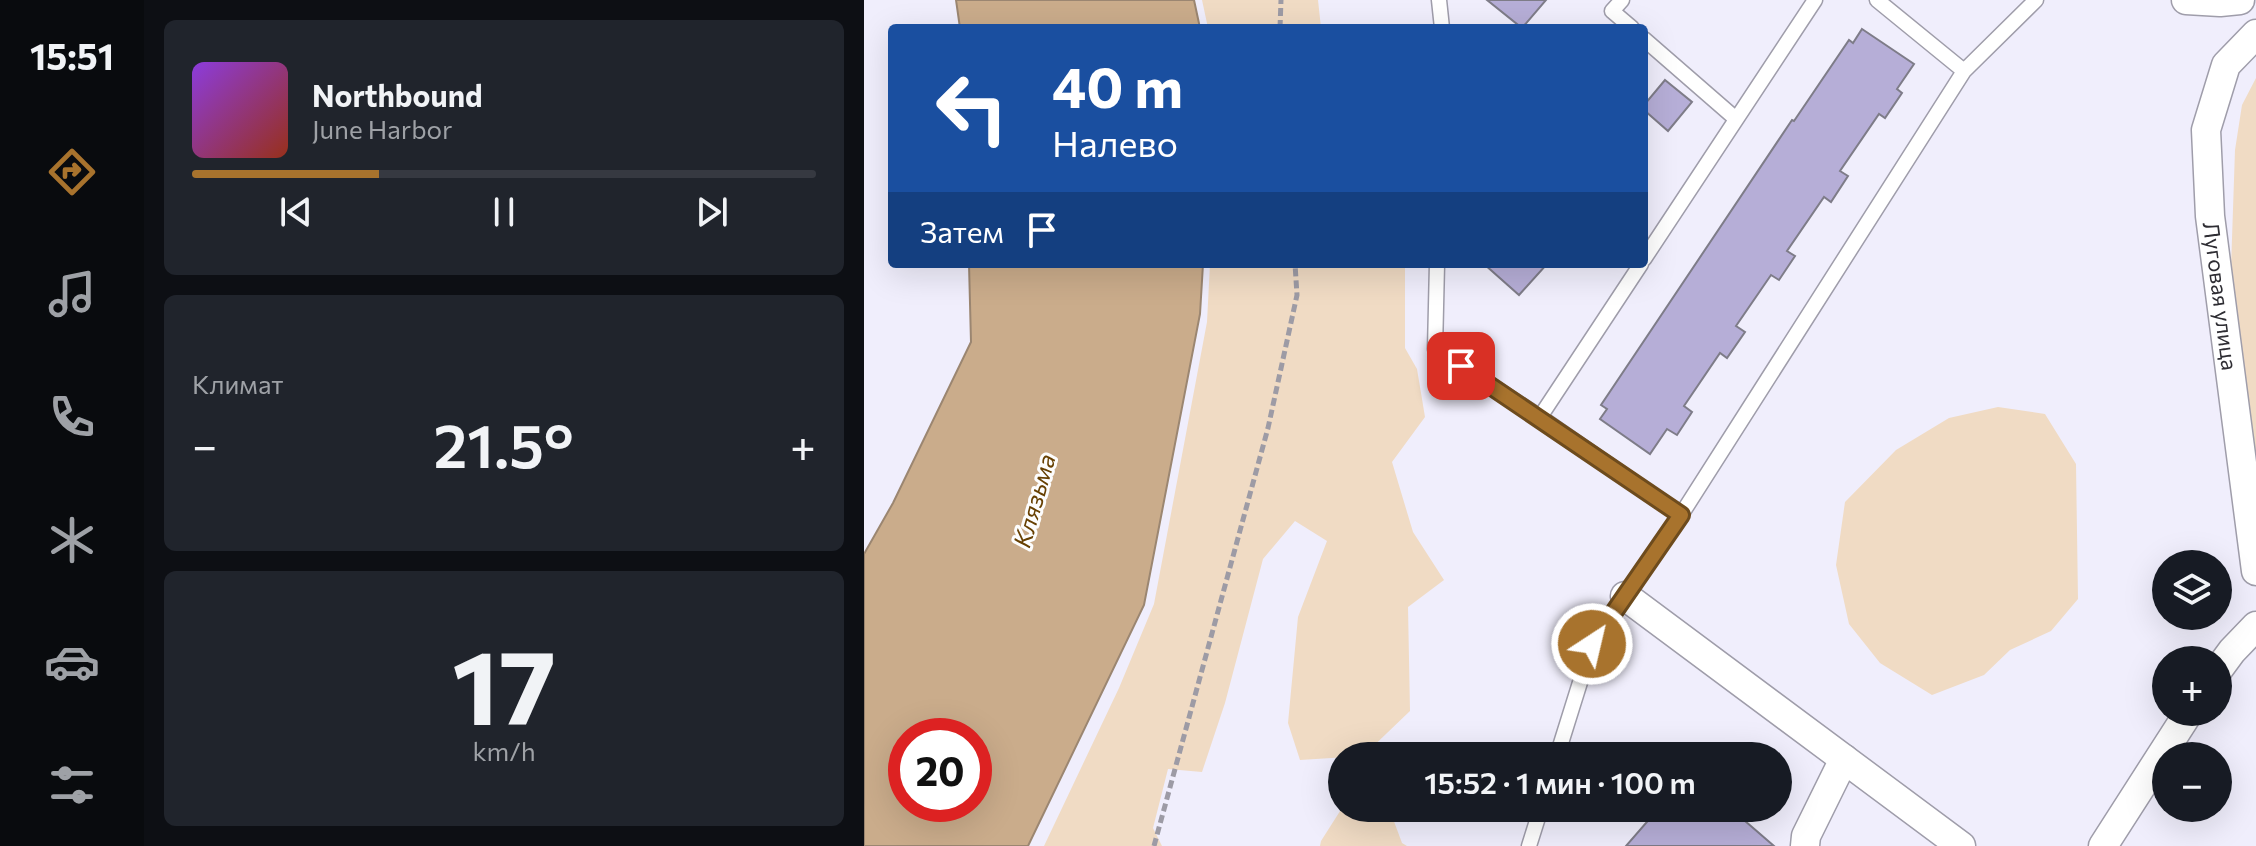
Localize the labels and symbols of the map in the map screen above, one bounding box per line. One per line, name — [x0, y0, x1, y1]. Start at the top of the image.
street label: Луговая улица — [2198, 220, 2244, 372]
pin — [1427, 332, 1495, 400]
water label: Клязьма — [1006, 450, 1061, 551]
position arrow — [1550, 602, 1634, 686]
speed limit sign: 20 — [888, 718, 992, 822]

